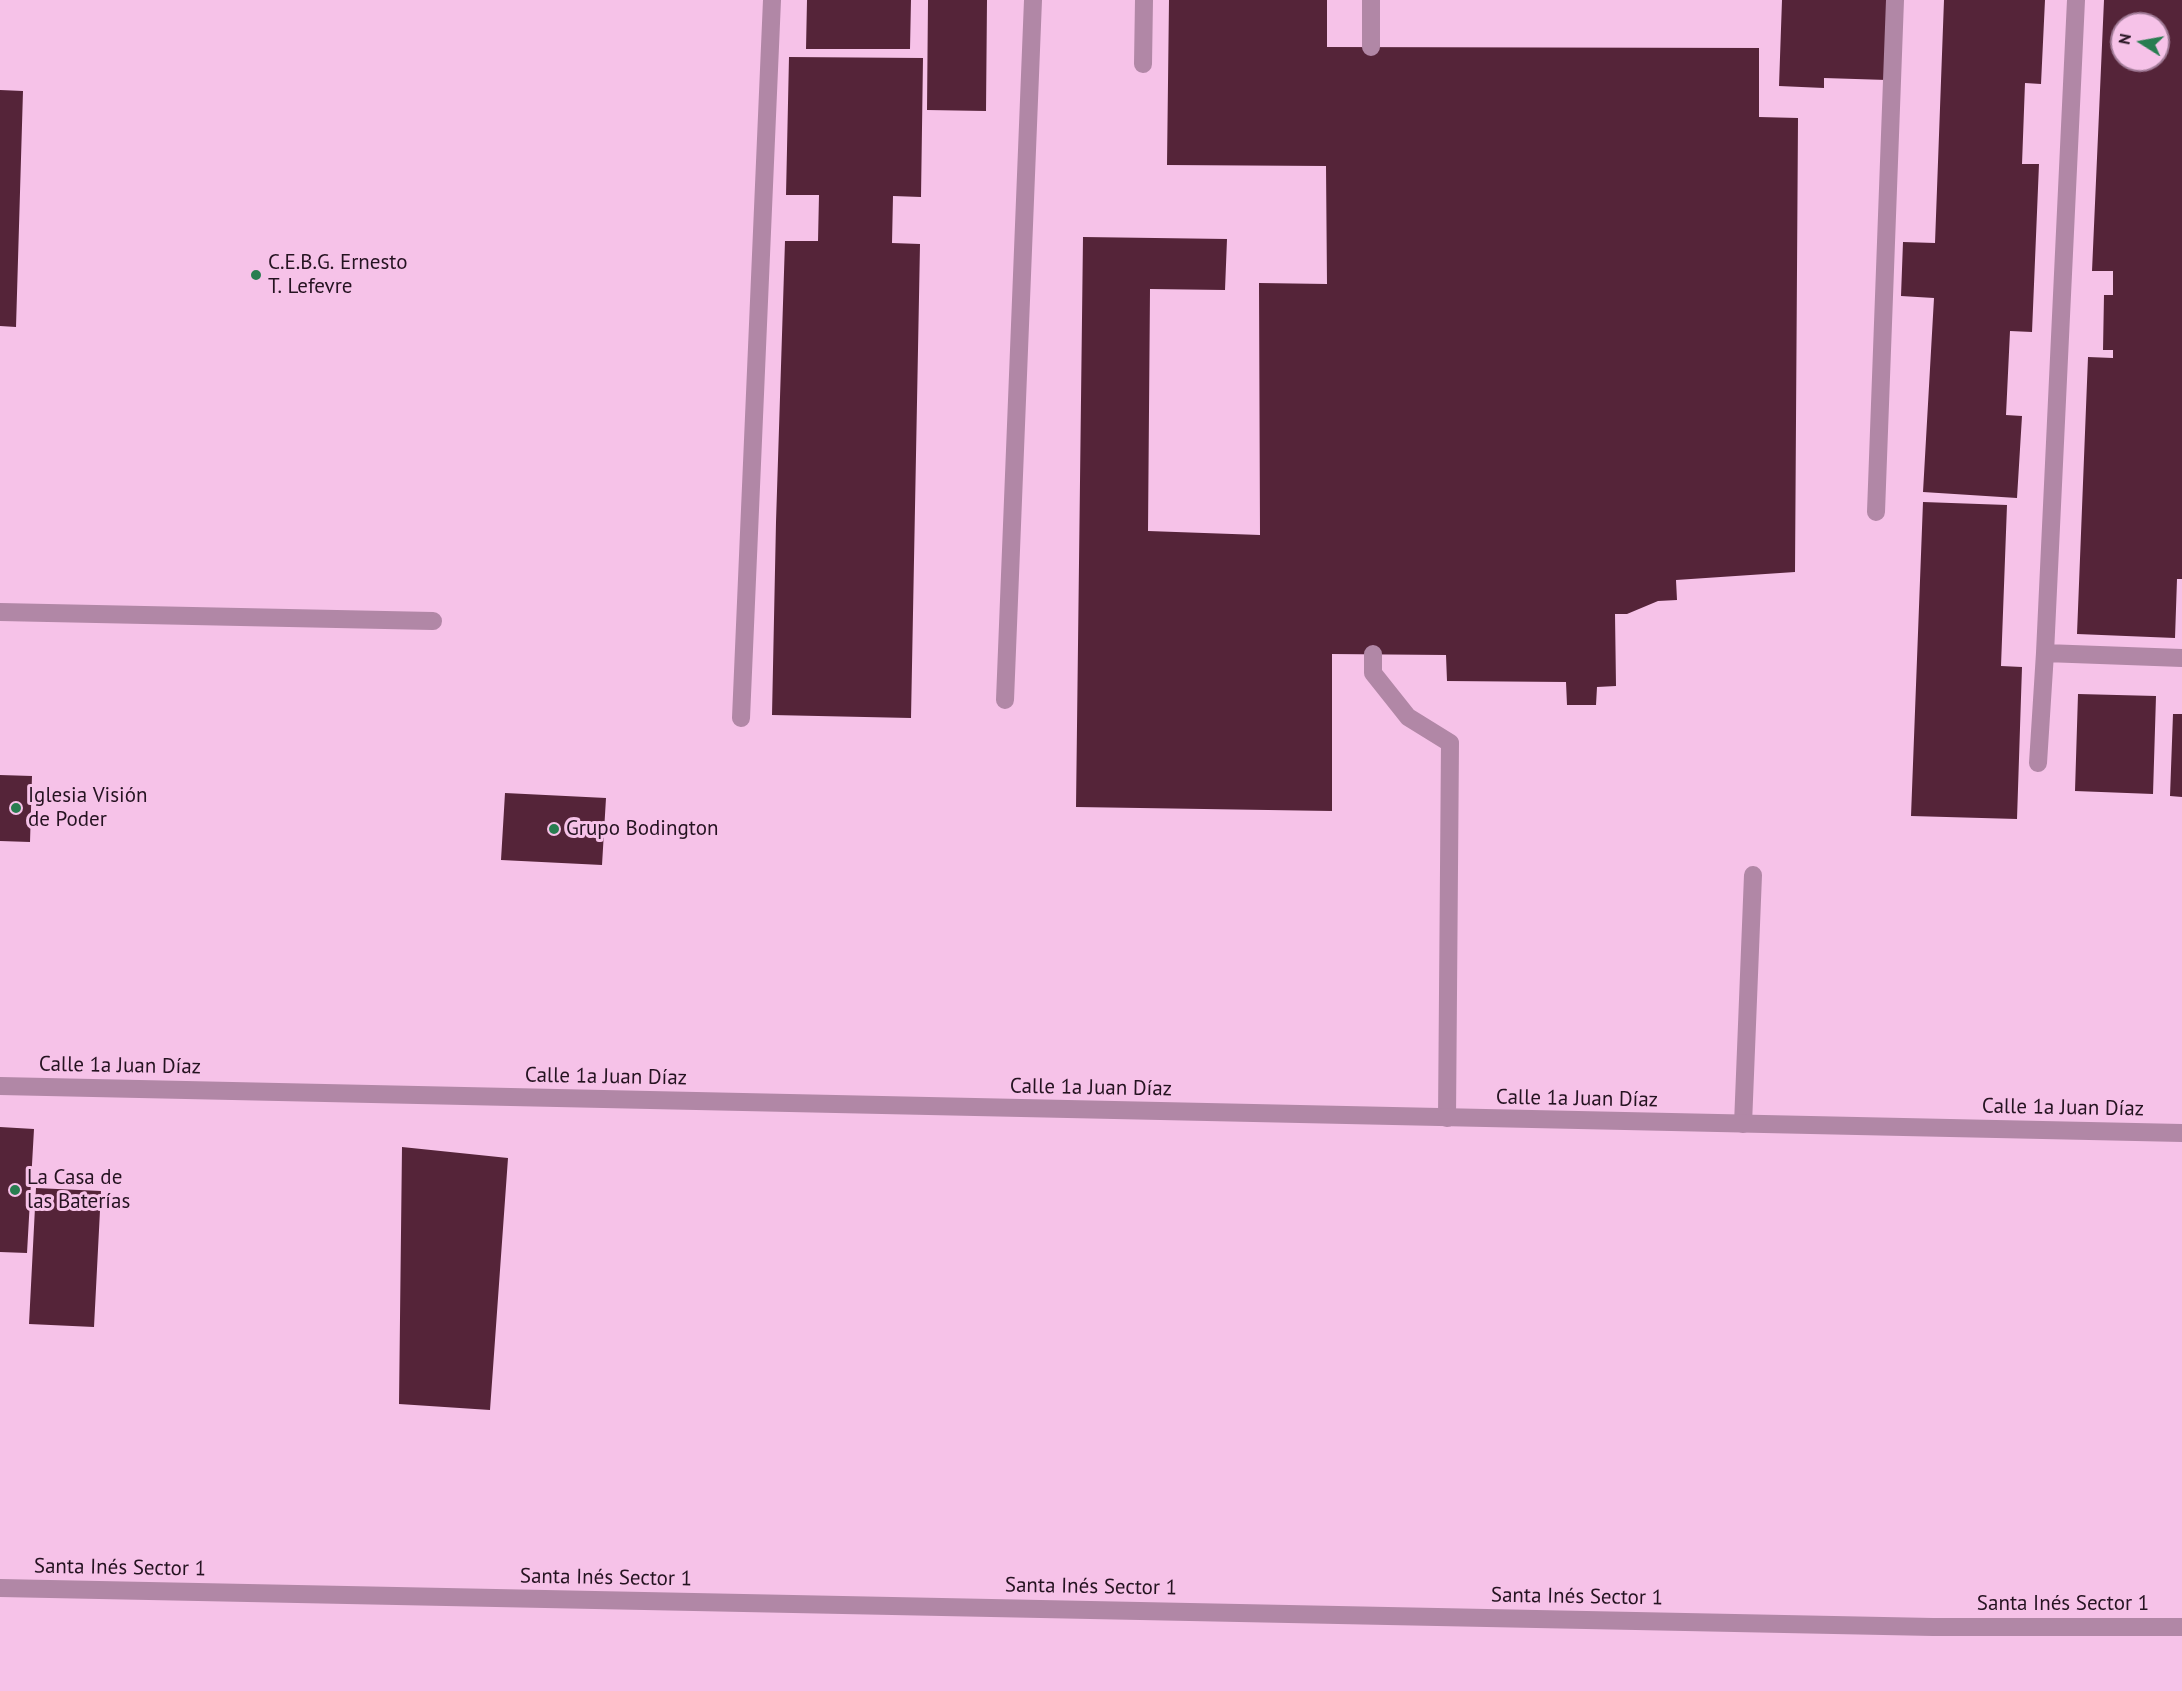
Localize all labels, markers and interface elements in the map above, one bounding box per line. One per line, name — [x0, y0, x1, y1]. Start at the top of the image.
north arrow — [2110, 12, 2170, 72]
text: N — [2113, 32, 2135, 46]
place label: C.E.B.G. Ernesto T. Lefevre — [268, 250, 407, 300]
marker: C.E.B.G. Ernesto T. Lefevre — [249, 268, 263, 282]
place label: Iglesia Visión de Poder — [28, 783, 147, 833]
marker: Iglesia Visión de Poder — [9, 801, 23, 815]
place label: Grupo Bodington — [566, 816, 718, 842]
marker: Grupo Bodington — [547, 822, 561, 836]
street label: Calle 1a Juan Díaz — [39, 1052, 201, 1080]
street label: Calle 1a Juan Díaz — [525, 1063, 687, 1091]
street label: Calle 1a Juan Díaz — [1010, 1074, 1172, 1102]
street label: Calle 1a Juan Díaz — [1496, 1085, 1658, 1113]
street label: Calle 1a Juan Díaz — [1982, 1094, 2144, 1122]
place label: La Casa de las Baterías — [27, 1165, 130, 1215]
marker: La Casa de las Baterías — [8, 1183, 22, 1197]
street label: Santa Inés Sector 1 — [34, 1554, 206, 1582]
street label: Santa Inés Sector 1 — [520, 1564, 692, 1592]
street label: Santa Inés Sector 1 — [1005, 1573, 1177, 1601]
street label: Santa Inés Sector 1 — [1491, 1583, 1663, 1611]
street label: Santa Inés Sector 1 — [1977, 1591, 2149, 1617]

